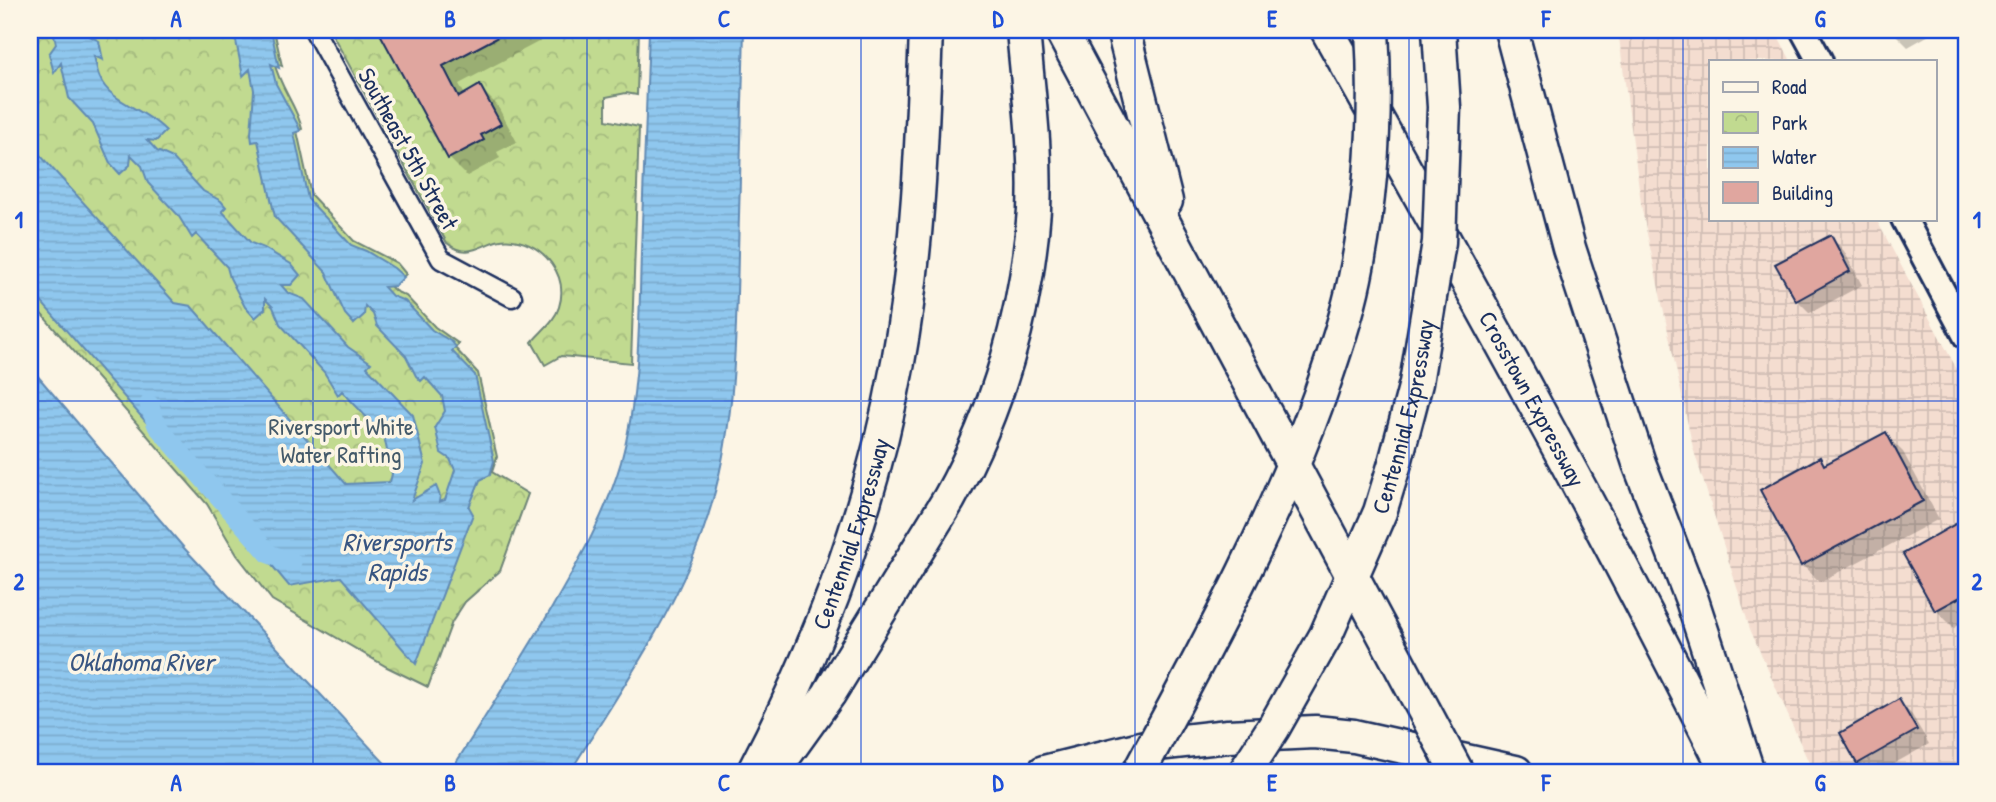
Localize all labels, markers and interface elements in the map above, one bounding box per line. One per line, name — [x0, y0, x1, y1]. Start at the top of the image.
text: A — [170, 3, 182, 34]
text: B — [444, 3, 456, 34]
text: C — [718, 3, 730, 34]
text: D — [993, 3, 1005, 34]
text: E — [1267, 3, 1278, 34]
text: F — [1541, 3, 1552, 34]
text: G — [1814, 3, 1826, 34]
legend — [1709, 60, 1937, 220]
street label: Southeast 5th Street — [351, 62, 467, 236]
text: Road — [1772, 72, 1806, 101]
text: Park — [1772, 108, 1807, 137]
text: Water — [1772, 142, 1817, 171]
text: Building — [1772, 178, 1833, 207]
text: 1 — [15, 204, 23, 235]
text: 1 — [1973, 204, 1981, 235]
street label: Crosstown Expressway — [1472, 305, 1593, 492]
street label: Centennial Expressway — [1363, 317, 1441, 518]
park label: Riversport White Water Rafting — [269, 410, 414, 470]
street label: Centennial Expressway — [804, 435, 896, 634]
water label: Riversports Rapids — [343, 524, 453, 590]
text: 2 — [14, 566, 25, 597]
text: 2 — [1972, 566, 1983, 597]
water label: Oklahoma River — [68, 644, 217, 679]
text: A — [170, 767, 182, 798]
text: B — [444, 767, 456, 798]
text: C — [718, 767, 730, 798]
text: D — [993, 767, 1005, 798]
text: E — [1267, 767, 1278, 798]
text: F — [1541, 767, 1552, 798]
text: G — [1814, 767, 1826, 798]

